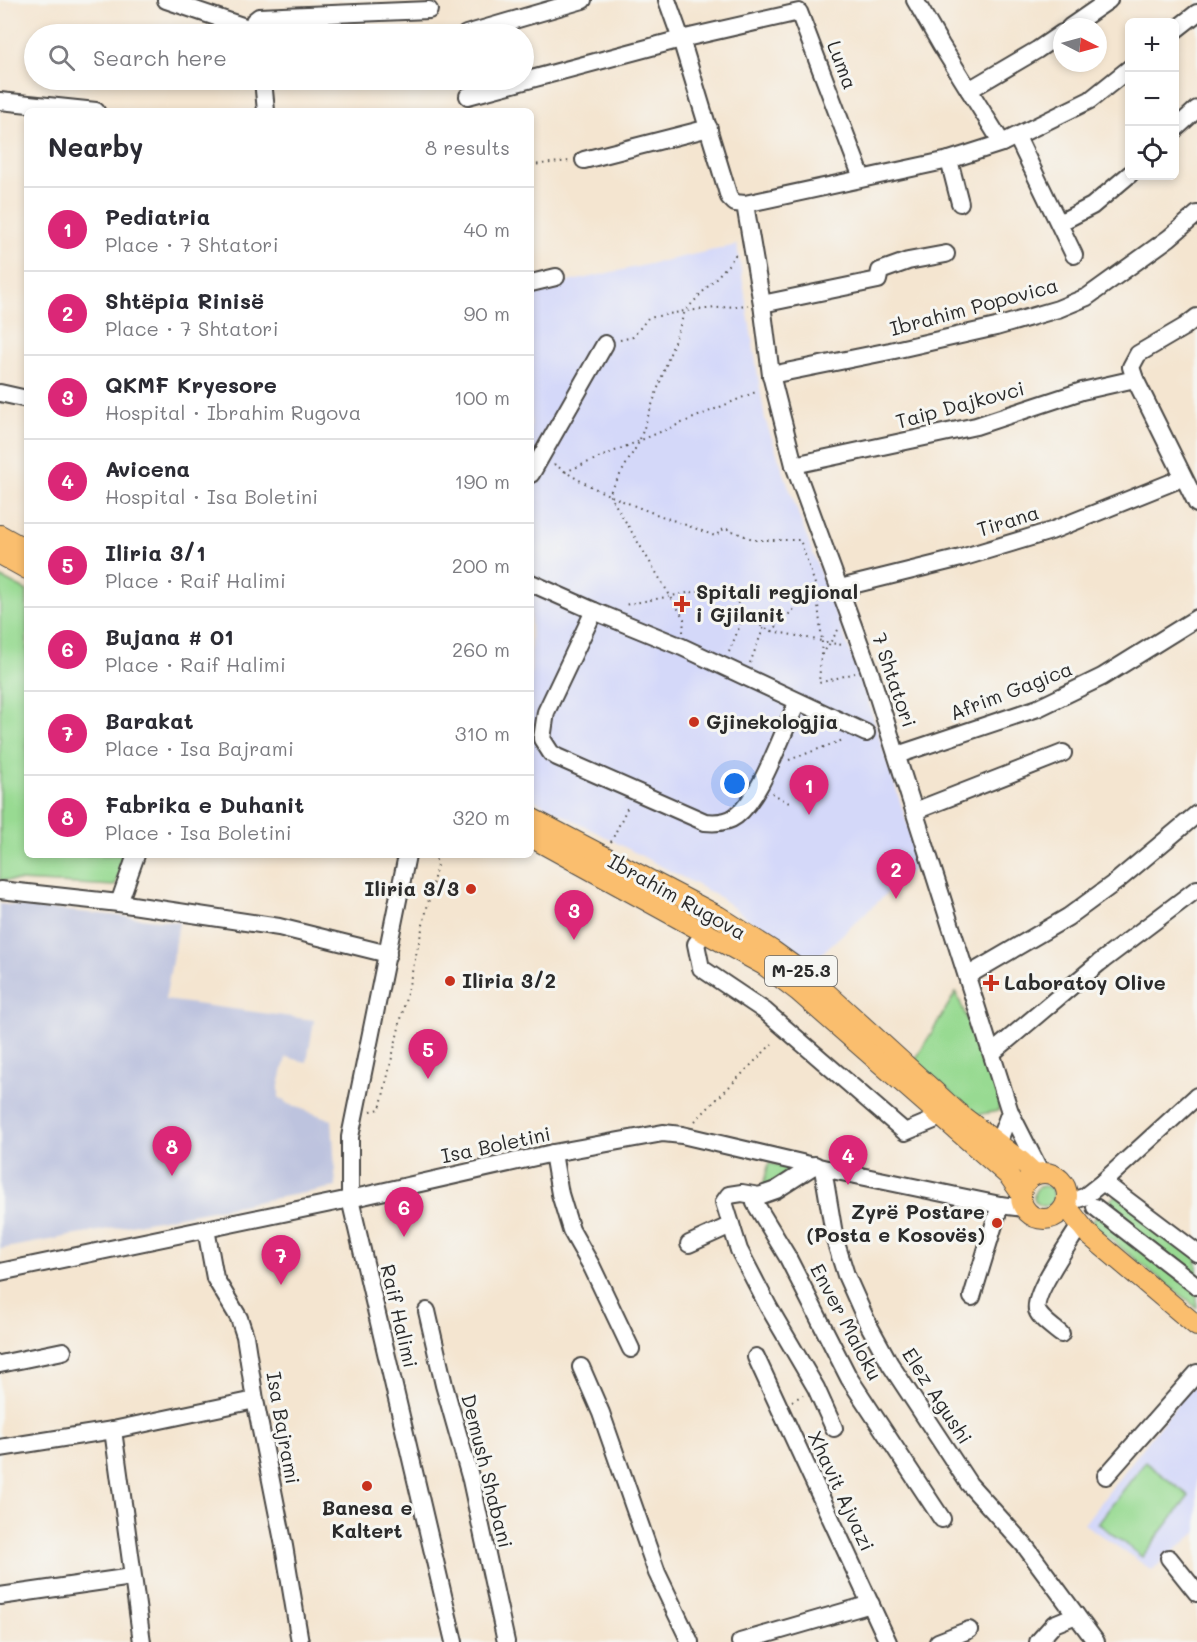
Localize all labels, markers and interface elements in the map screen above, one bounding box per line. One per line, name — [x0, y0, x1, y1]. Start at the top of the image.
north arrow — [1053, 18, 1107, 72]
map controls — [1125, 18, 1179, 180]
button: + — [1125, 18, 1179, 72]
search box — [24, 24, 534, 90]
street label: Luma — [822, 37, 864, 93]
icon: search — [45, 41, 78, 74]
text: Search here — [93, 43, 227, 72]
button: − — [1125, 72, 1179, 126]
button: locate — [1125, 126, 1179, 180]
text: Nearby — [48, 130, 143, 164]
text: 8 results — [425, 134, 510, 160]
text: Pediatria — [105, 202, 210, 231]
text: 1 — [63, 216, 72, 242]
text: 40 m — [464, 216, 510, 242]
text: Place · 7 Shtatori — [105, 231, 279, 257]
street label: Ibrahim Popovica — [887, 271, 1061, 341]
text: Shtëpia Rinisë — [105, 286, 264, 315]
text: 2 — [62, 300, 73, 326]
text: 90 m — [464, 300, 510, 326]
text: Place · 7 Shtatori — [105, 315, 279, 341]
text: QKMF Kryesore — [105, 370, 277, 399]
street label: Taip Dajkovci — [892, 374, 1027, 434]
text: 3 — [62, 384, 74, 410]
text: 100 m — [454, 384, 510, 410]
text: Hospital · Ibrahim Rugova — [105, 399, 361, 425]
text: Avicena — [105, 454, 190, 483]
text: 4 — [61, 468, 74, 494]
text: 190 m — [455, 468, 510, 494]
text: Hospital · Isa Boletini — [105, 483, 318, 509]
street label: Tirana — [974, 498, 1042, 542]
text: Iliria 3/1 — [105, 538, 206, 567]
text: 5 — [62, 552, 73, 578]
text: 200 m — [452, 552, 510, 578]
text: Place · Raif Halimi — [105, 567, 286, 593]
place label: Spitali regjional i Gjilanit — [696, 578, 858, 627]
marker: Spitali regjional i Gjilanit — [673, 595, 691, 613]
text: Bujana # 01 — [105, 622, 234, 651]
street label: 7 Shtatori — [867, 629, 923, 730]
text: 6 — [61, 636, 74, 662]
text: 260 m — [452, 636, 510, 662]
text: Place · Raif Halimi — [105, 651, 286, 677]
street label: Afrim Gagica — [946, 655, 1076, 725]
text: Barakat — [105, 706, 193, 735]
place label: Gjinekologjia — [706, 708, 838, 734]
marker: Gjinekologjia — [687, 715, 701, 729]
text: 7 — [62, 720, 73, 746]
text: 310 m — [455, 720, 510, 746]
text: Place · Isa Bajrami — [105, 735, 294, 761]
pin: 1 — [790, 766, 828, 815]
your location — [720, 769, 749, 798]
text: Fabrika e Duhanit — [105, 790, 304, 819]
text: 8 — [61, 804, 74, 830]
text: 320 m — [452, 804, 510, 830]
text: Place · Isa Boletini — [105, 819, 292, 845]
street label: Ibrahim Rugova — [604, 847, 751, 945]
pin: 2 — [876, 850, 916, 899]
place label: Iliria 3/3 — [364, 875, 459, 901]
marker: Iliria 3/3 — [464, 882, 478, 896]
pin: 3 — [554, 890, 594, 940]
road number: M-25.3 — [765, 956, 837, 986]
place label: Iliria 3/2 — [462, 967, 556, 993]
place label: Laboratoy Olive — [1004, 969, 1166, 995]
marker: Iliria 3/2 — [443, 974, 457, 988]
marker: Laboratoy Olive — [982, 974, 1000, 992]
pin: 5 — [408, 1030, 448, 1079]
street label: Isa Boletini — [439, 1120, 553, 1168]
pin: 8 — [152, 1126, 192, 1176]
pin: 4 — [828, 1136, 868, 1185]
pin: 6 — [384, 1188, 424, 1237]
place label: Zyrë Postare (Posta e Kosovës) — [806, 1198, 985, 1247]
marker: Zyrë Postare (Posta e Kosovës) — [990, 1216, 1004, 1230]
pin: 7 — [262, 1236, 300, 1285]
street label: Enver Maloku — [805, 1259, 889, 1384]
street label: Raif Halimi — [375, 1261, 425, 1370]
street label: Elez Agushi — [897, 1342, 979, 1449]
street label: Isa Bajrami — [261, 1370, 307, 1486]
street label: Demush Shabani — [456, 1391, 520, 1550]
street label: Xhavit Ajvazi — [803, 1426, 881, 1555]
marker: Banesa e Kaltert — [360, 1479, 374, 1493]
place label: Banesa e Kaltert — [322, 1494, 412, 1543]

